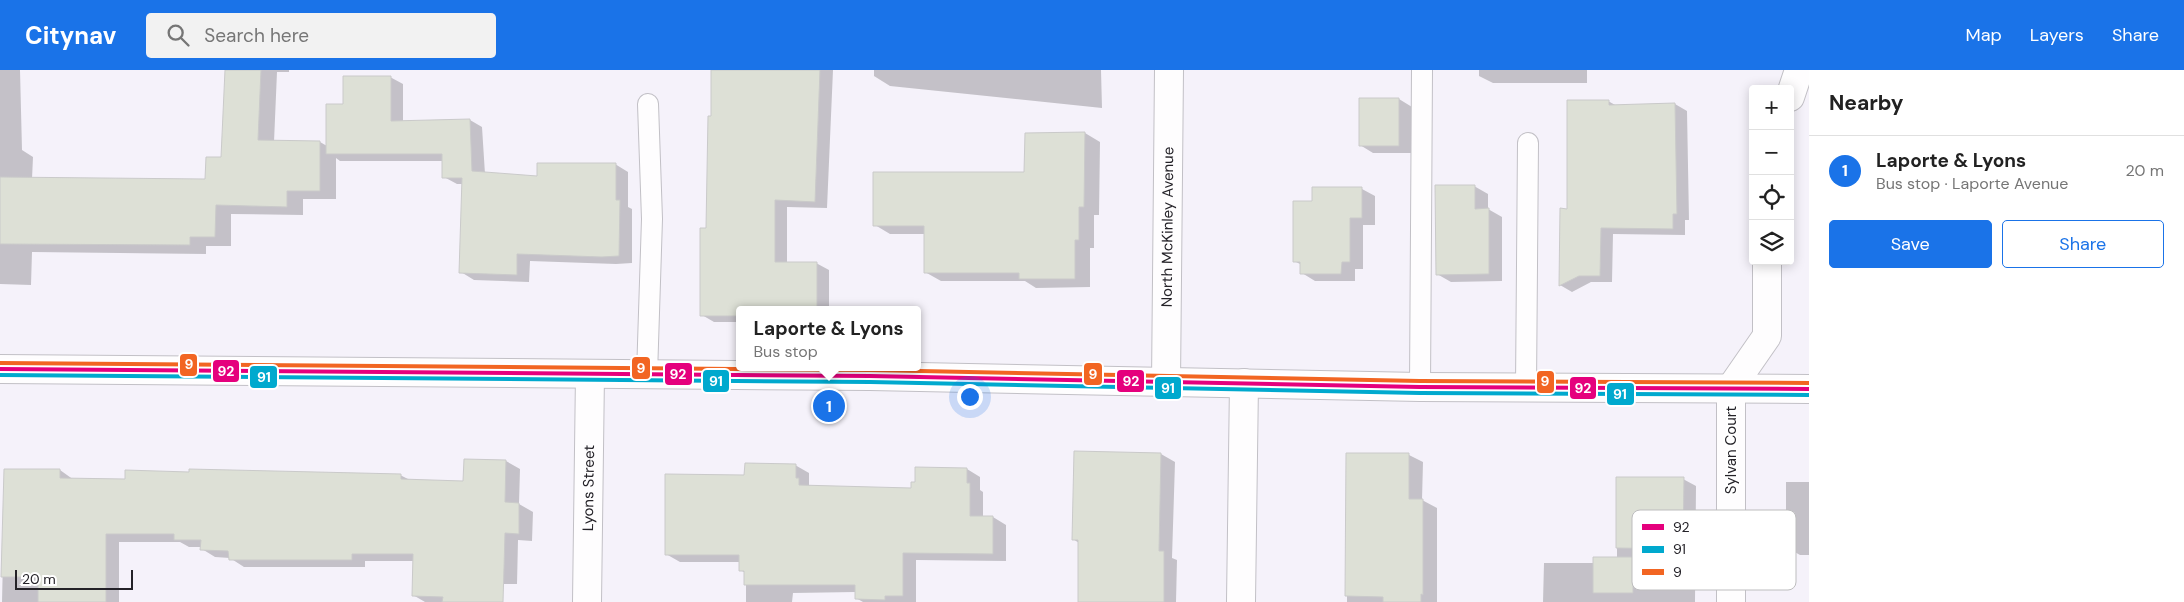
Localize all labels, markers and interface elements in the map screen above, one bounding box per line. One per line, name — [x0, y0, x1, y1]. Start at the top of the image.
search box — [146, 13, 496, 58]
text: Citynav — [25, 20, 116, 51]
icon: search — [164, 21, 192, 49]
text: Search here — [204, 23, 309, 48]
text: Map — [1966, 23, 2002, 47]
text: Layers — [2030, 23, 2084, 47]
text: Share — [2112, 23, 2159, 47]
map controls — [1749, 85, 1794, 265]
button: + — [1749, 85, 1794, 130]
text: Nearby — [1829, 89, 1903, 117]
button: − — [1749, 130, 1794, 175]
street label: North McKinley Avenue — [1157, 147, 1178, 307]
text: Laporte & Lyons — [1876, 148, 2026, 173]
text: 1 — [1842, 160, 1848, 181]
text: 20 m — [2125, 160, 2164, 181]
text: Bus stop · Laporte Avenue — [1876, 173, 2068, 194]
button: locate — [1749, 175, 1794, 220]
button: layers — [1749, 220, 1794, 265]
button: Save — [1829, 220, 1992, 268]
button: Share — [2002, 220, 2164, 268]
popup — [736, 306, 921, 371]
text: Laporte & Lyons — [753, 316, 904, 341]
text: Bus stop — [753, 341, 818, 362]
line badge: 9 — [179, 353, 198, 377]
text: 9 — [185, 355, 194, 373]
line badge: 9 — [631, 356, 651, 380]
line badge: 92 — [212, 359, 240, 383]
text: 9 — [637, 359, 646, 377]
text: 92 — [218, 362, 234, 380]
line badge: 92 — [664, 362, 693, 386]
line badge: 9 — [1083, 362, 1103, 386]
line badge: 91 — [249, 365, 278, 389]
text: 92 — [670, 365, 686, 383]
text: 9 — [1089, 365, 1098, 383]
text: 91 — [257, 368, 271, 386]
line badge: 91 — [702, 369, 730, 393]
line badge: 92 — [1116, 369, 1145, 393]
line badge: 9 — [1536, 370, 1555, 394]
text: 91 — [709, 372, 723, 390]
text: 92 — [1123, 372, 1139, 390]
text: 9 — [1541, 372, 1550, 390]
line badge: 91 — [1154, 376, 1182, 400]
line badge: 92 — [1569, 376, 1597, 400]
text: 91 — [1161, 379, 1175, 397]
text: 92 — [1575, 379, 1591, 397]
line badge: 91 — [1606, 382, 1635, 406]
your location — [957, 384, 983, 410]
text: 91 — [1613, 385, 1627, 403]
pin: 1 — [813, 387, 845, 425]
street label: Sylvan Court — [1721, 406, 1741, 494]
street label: Lyons Street — [578, 445, 599, 531]
legend — [1632, 510, 1796, 590]
text: 92 — [1673, 518, 1690, 536]
text: 91 — [1673, 540, 1686, 558]
text: 9 — [1673, 563, 1682, 581]
scale bar — [15, 567, 132, 590]
text: 20 m — [22, 570, 56, 588]

